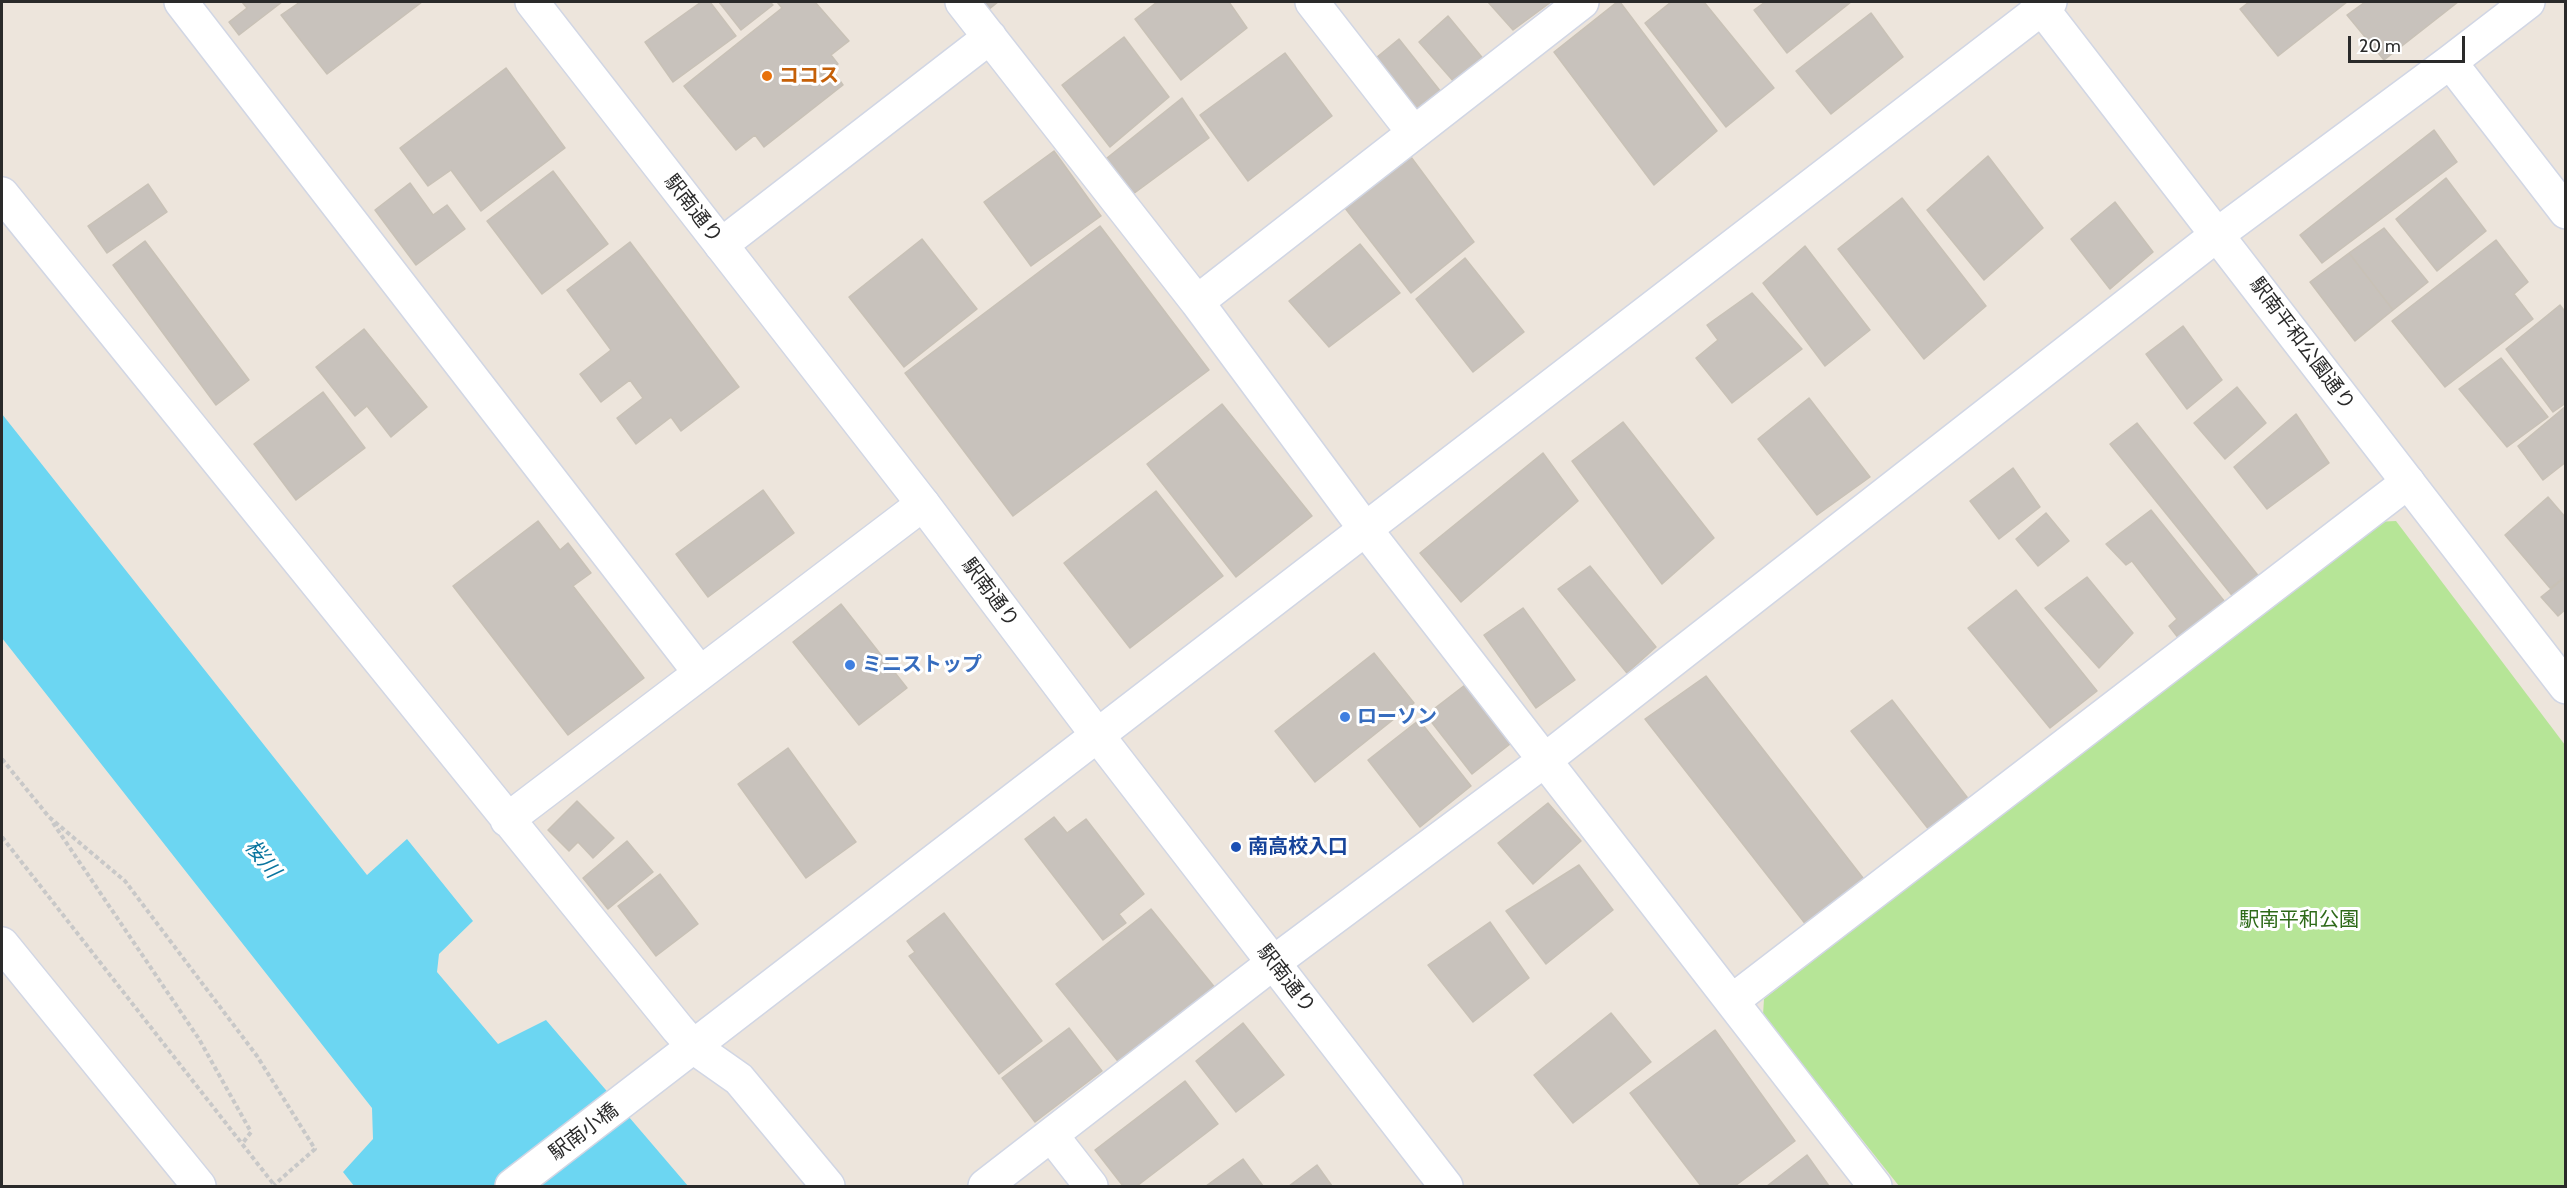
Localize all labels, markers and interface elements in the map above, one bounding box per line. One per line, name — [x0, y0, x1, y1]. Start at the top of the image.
scale bar — [2351, 24, 2468, 62]
text: 20 m — [2359, 35, 2401, 57]
place label: ココス — [779, 64, 839, 88]
marker: ココス — [760, 69, 774, 83]
street label: 駅南通り — [659, 170, 727, 248]
street label: 駅南平和公園通り — [2244, 273, 2360, 415]
street label: 駅南通り — [956, 554, 1024, 632]
place label: ミニストップ — [862, 653, 982, 677]
marker: ミニストップ — [843, 658, 857, 672]
place label: ローソン — [1357, 705, 1437, 729]
marker: ローソン — [1338, 710, 1352, 724]
water label: 桜川 — [239, 835, 285, 883]
place label: 南高校入口 — [1248, 835, 1348, 859]
marker: 南高校入口 — [1229, 840, 1243, 854]
park label: 駅南平和公園 — [2239, 908, 2359, 932]
street label: 駅南通り — [1252, 940, 1320, 1018]
street label: 駅南小橋 — [545, 1098, 623, 1166]

